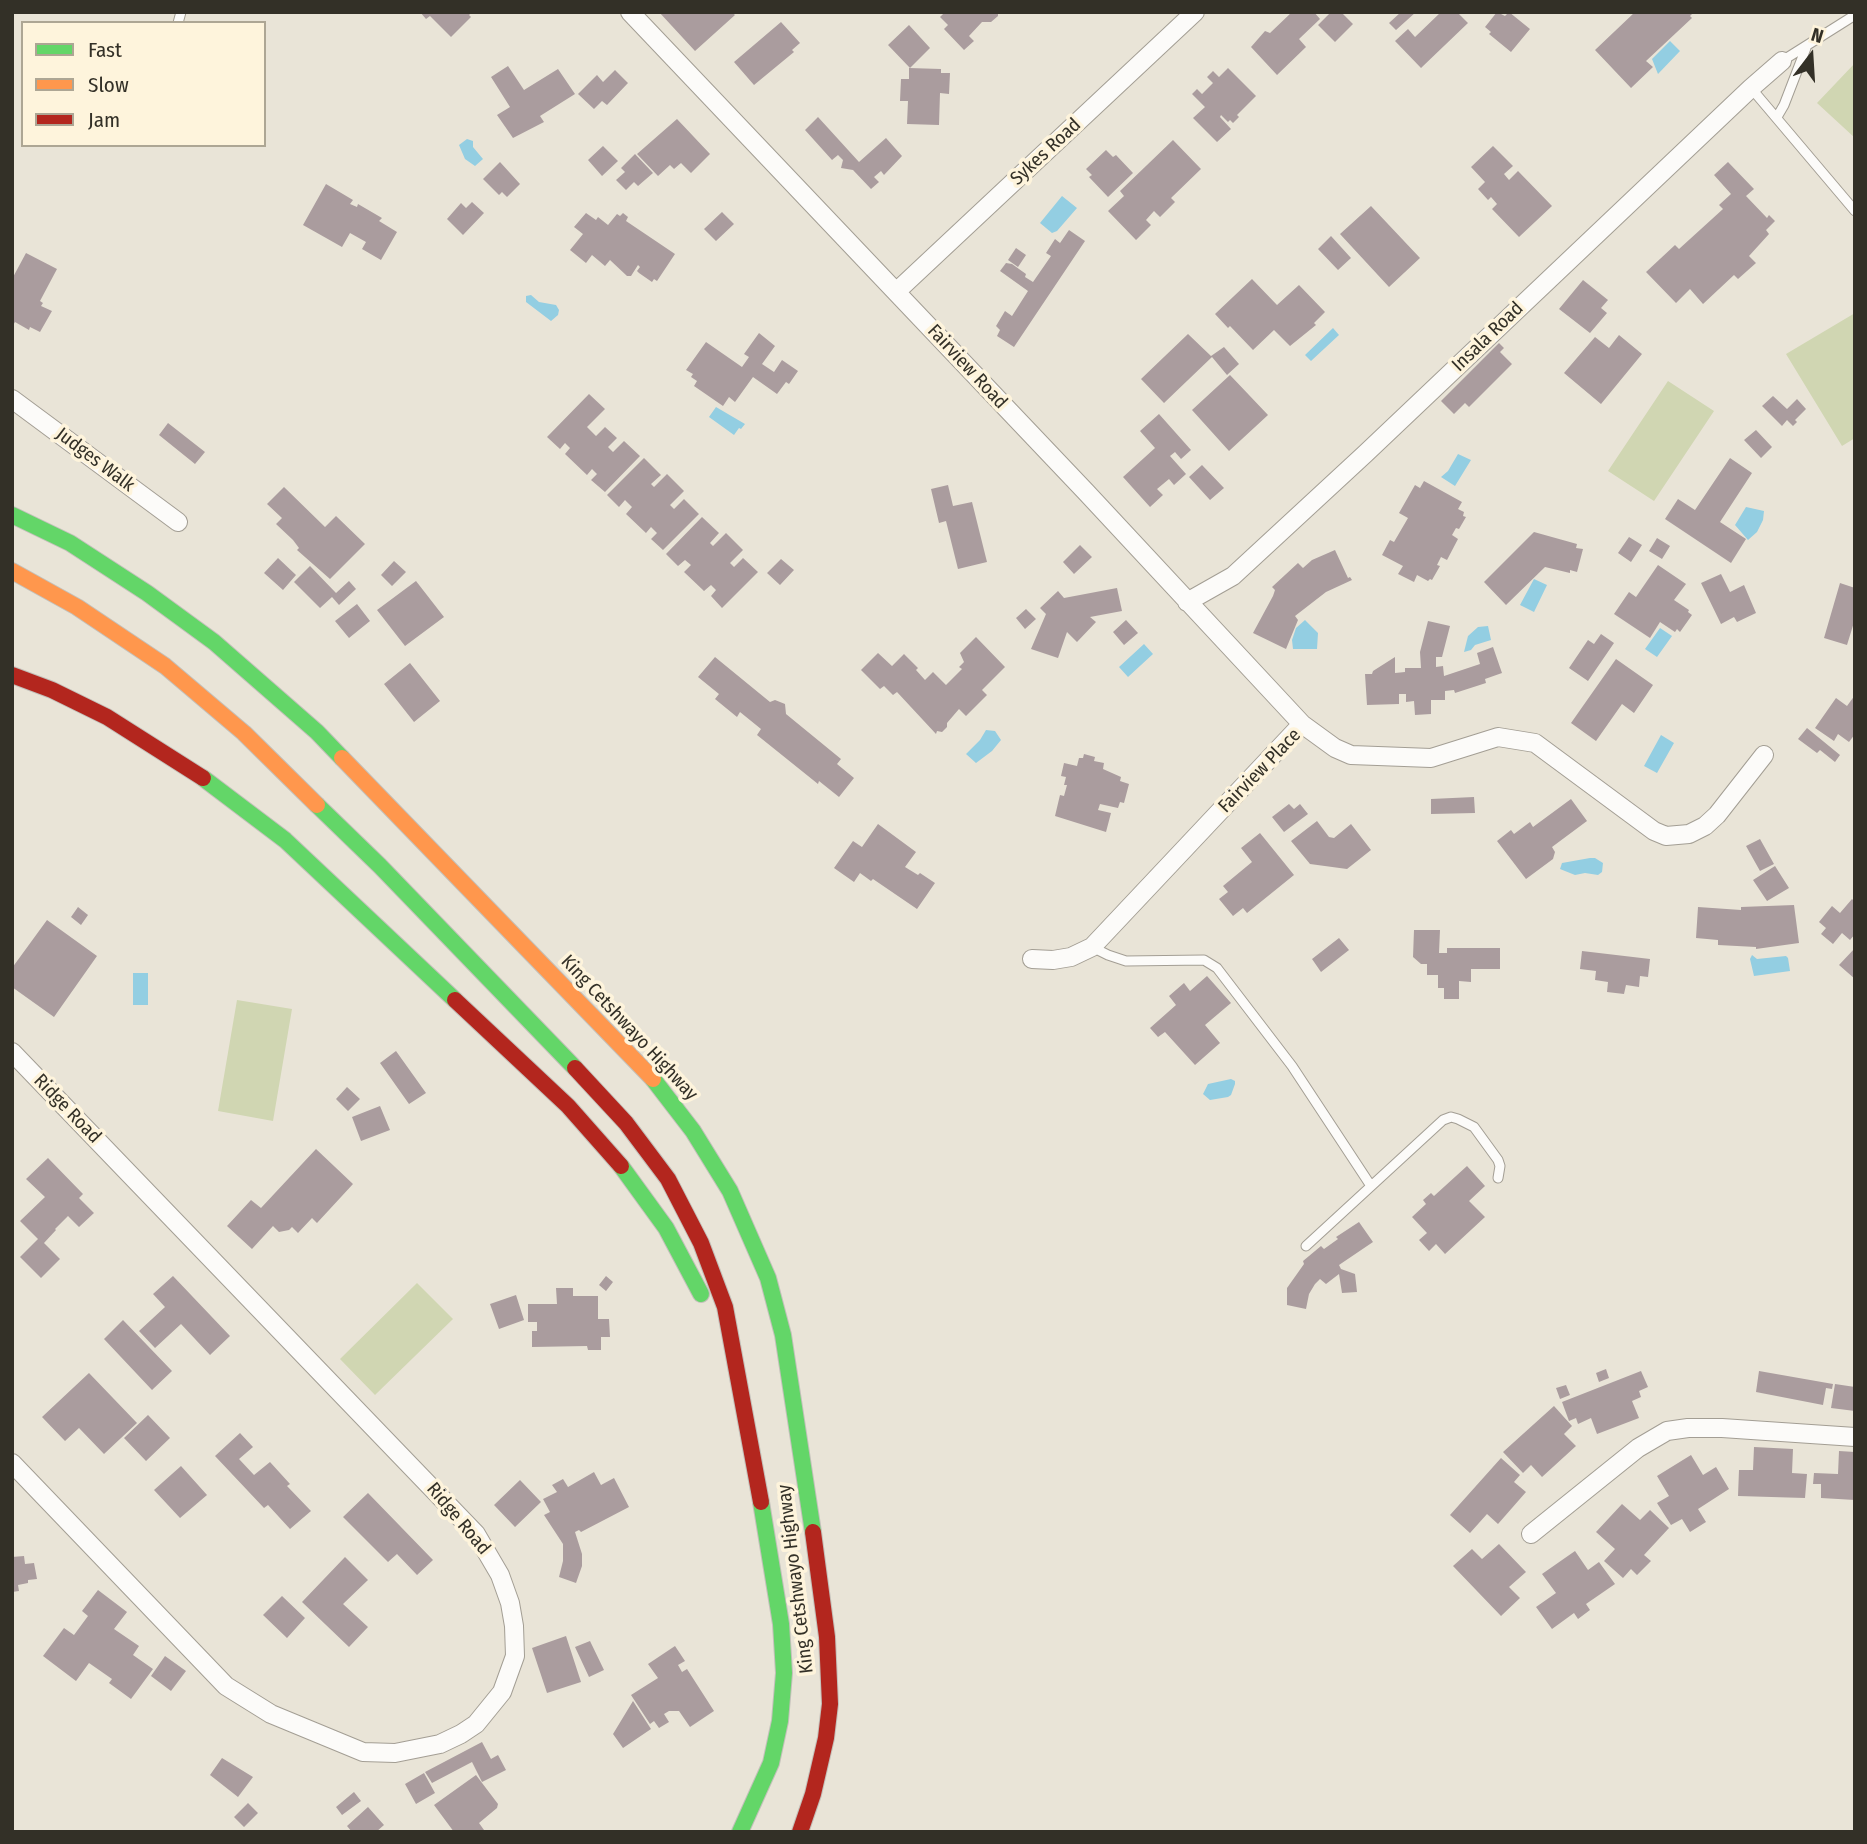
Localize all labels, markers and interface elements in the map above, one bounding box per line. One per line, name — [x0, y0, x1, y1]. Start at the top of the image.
legend — [21, 21, 266, 147]
north arrow — [1776, 21, 1846, 91]
text: N — [1808, 23, 1826, 48]
text: Fast — [88, 37, 122, 63]
text: Slow — [88, 72, 129, 98]
text: Jam — [88, 107, 120, 133]
street label: Sykes Road — [1006, 114, 1086, 190]
street label: Insala Road — [1448, 297, 1528, 377]
street label: Fairview Road — [922, 320, 1012, 414]
street label: Judges Walk — [51, 423, 139, 497]
street label: Fairview Place — [1214, 724, 1306, 818]
street label: King Cetshwayo Highway — [556, 951, 702, 1105]
street label: Ridge Road — [29, 1070, 105, 1148]
street label: Ridge Road — [421, 1478, 495, 1560]
street label: King Cetshwayo Highway — [773, 1483, 819, 1675]

